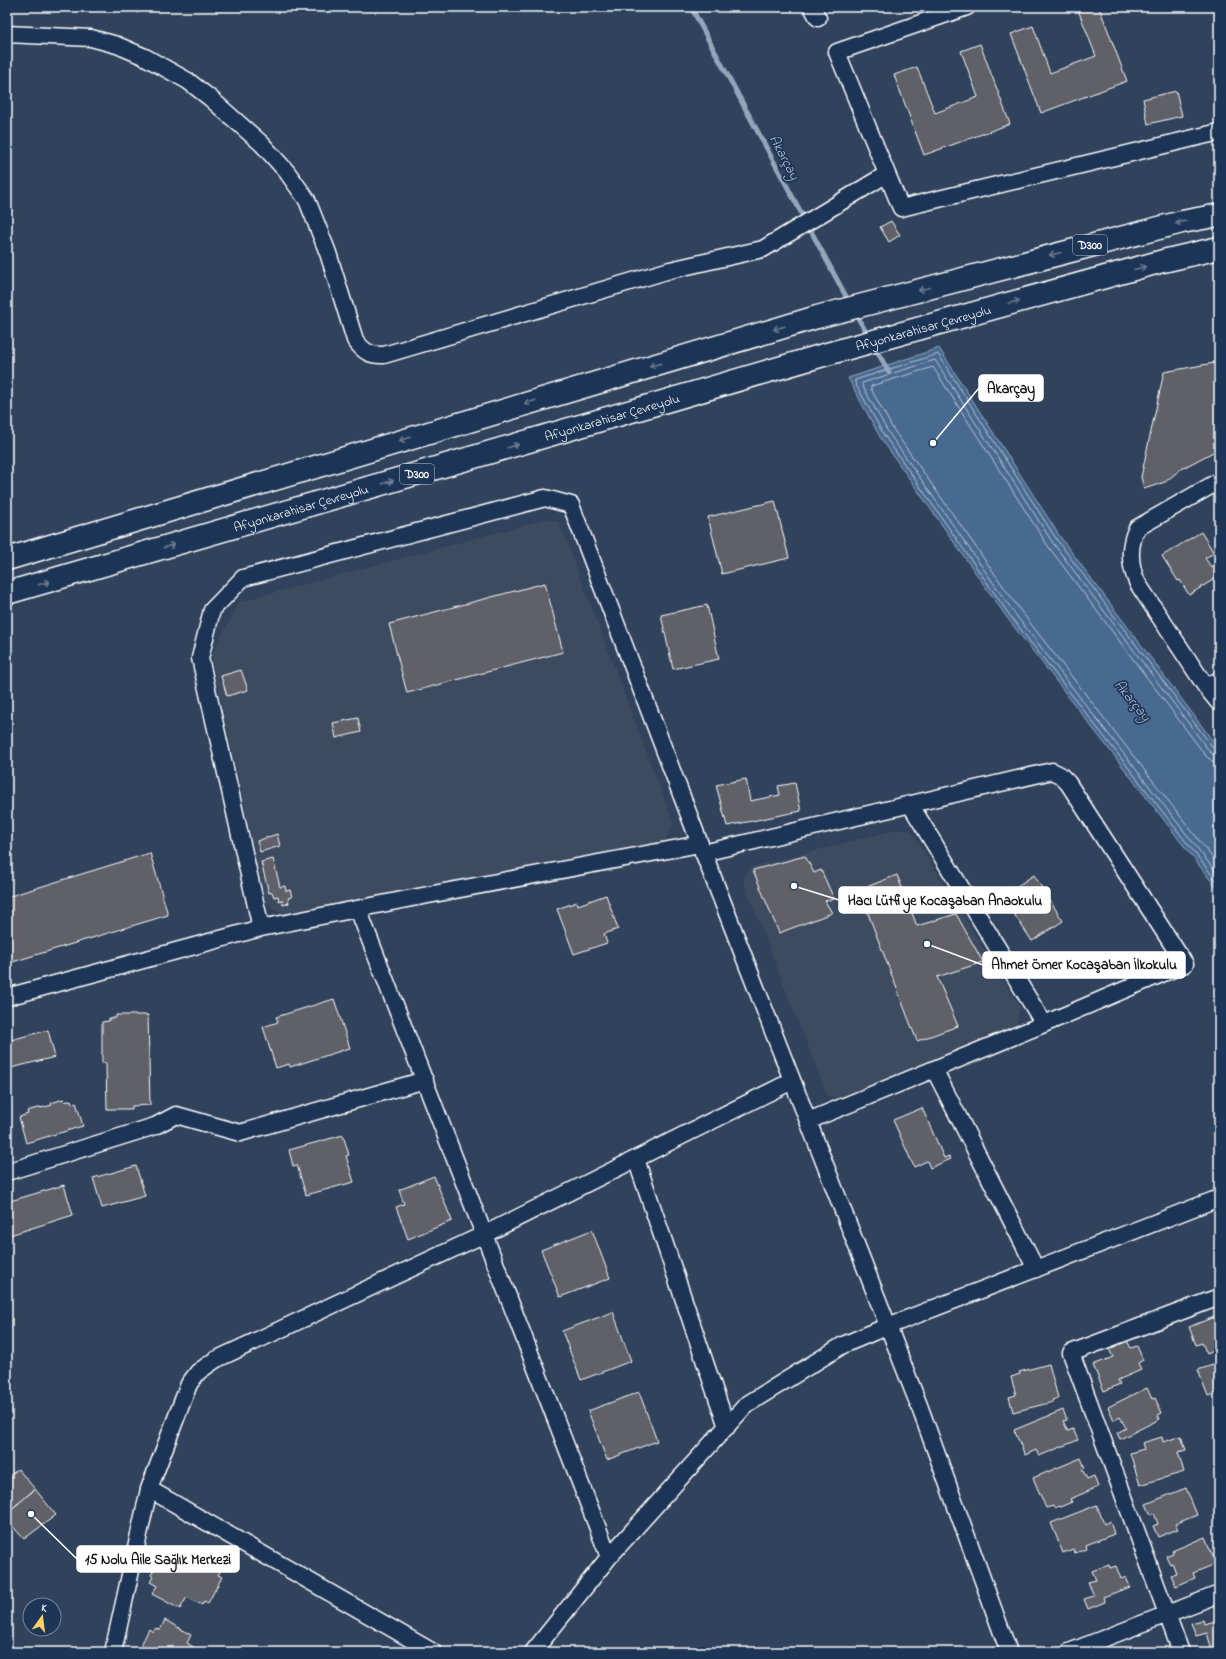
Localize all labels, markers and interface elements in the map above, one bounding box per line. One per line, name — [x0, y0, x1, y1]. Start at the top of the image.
water label: Akarçay — [763, 131, 804, 184]
one-way arrow — [1175, 219, 1188, 227]
road number: D300 — [1073, 235, 1107, 255]
one-way arrow — [1049, 251, 1062, 259]
one-way arrow — [1133, 264, 1146, 271]
one-way arrow — [918, 285, 931, 293]
one-way arrow — [1008, 298, 1021, 305]
street label: Afyonkarahisar Çevreyolu — [854, 301, 993, 357]
one-way arrow — [773, 325, 786, 332]
one-way arrow — [648, 362, 661, 369]
callout: Akarçay — [979, 375, 1043, 401]
text: Akarçay — [987, 379, 1035, 402]
street label: Afyonkarahisar Çevreyolu — [543, 390, 682, 447]
one-way arrow — [524, 399, 537, 406]
one-way arrow — [399, 436, 412, 443]
one-way arrow — [506, 442, 519, 449]
road number: D300 — [400, 464, 434, 484]
one-way arrow — [381, 478, 394, 485]
street label: Afyonkarahisar Çevreyolu — [232, 480, 371, 537]
one-way arrow — [163, 542, 176, 549]
one-way arrow — [38, 579, 51, 586]
water label: Akarçay — [1109, 676, 1155, 726]
callout: Hacı Lütfiye Kocaşaban Anaokulu — [839, 887, 1050, 913]
text: Hacı Lütfiye Kocaşaban Anaokulu — [848, 891, 1042, 914]
callout: Ahmet Ömer Kocaşaban İlkokulu — [983, 952, 1185, 978]
text: Ahmet Ömer Kocaşaban İlkokulu — [991, 955, 1177, 976]
callout: 15 Nolu Aile Sağlık Merkezi — [77, 1546, 239, 1572]
text: 15 Nolu Aile Sağlık Merkezi — [85, 1550, 231, 1573]
north arrow — [22, 1597, 62, 1637]
text: K — [40, 1600, 49, 1617]

